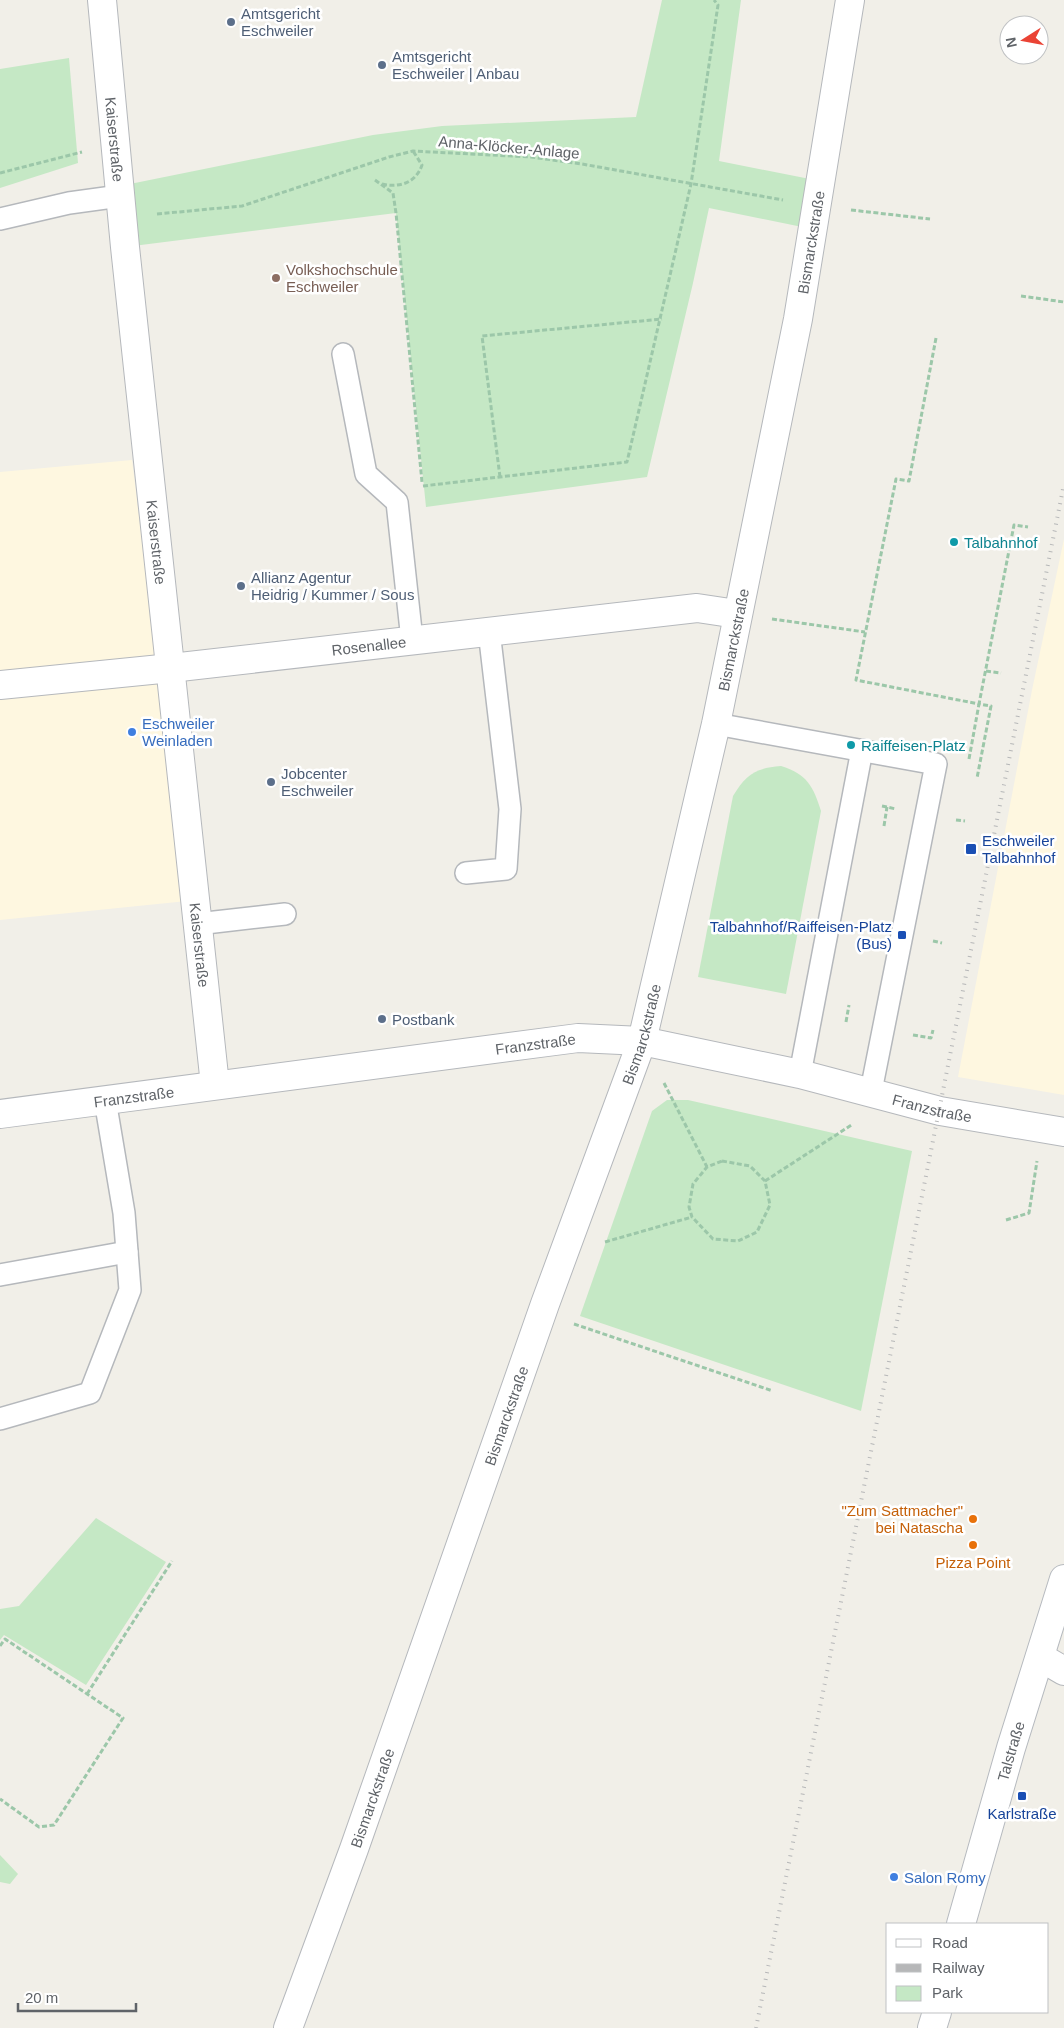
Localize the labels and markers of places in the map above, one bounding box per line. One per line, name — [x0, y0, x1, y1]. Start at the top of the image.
place label: Amtsgericht Eschweiler — [241, 5, 321, 39]
marker: Amtsgericht Eschweiler — [225, 16, 237, 28]
place label: Amtsgericht Eschweiler | Anbau — [392, 48, 519, 82]
marker: Amtsgericht Eschweiler | Anbau — [376, 59, 388, 71]
place label: Volkshochschule Eschweiler — [286, 261, 398, 295]
marker: Volkshochschule Eschweiler — [270, 272, 282, 284]
place label: Talbahnhof — [964, 534, 1038, 551]
marker: Talbahnhof — [948, 536, 960, 548]
place label: Allianz Agentur Heidrig / Kummer / Sous — [251, 569, 414, 603]
marker: Allianz Agentur Heidrig / Kummer / Sous — [235, 580, 247, 592]
place label: Eschweiler Weinladen — [142, 715, 215, 749]
marker: Eschweiler Weinladen — [126, 726, 138, 738]
place label: Raiffeisen-Platz — [861, 737, 966, 754]
marker: Raiffeisen-Platz — [845, 739, 857, 751]
place label: Jobcenter Eschweiler — [281, 765, 354, 799]
marker: Jobcenter Eschweiler — [265, 776, 277, 788]
place label: Eschweiler Talbahnhof — [982, 832, 1056, 866]
marker: Eschweiler Talbahnhof — [964, 842, 978, 856]
place label: Talbahnhof/Raiffeisen-Platz (Bus) — [710, 918, 892, 952]
marker: Talbahnhof/Raiffeisen-Platz (Bus) — [896, 929, 908, 941]
place label: Postbank — [392, 1011, 455, 1028]
marker: Postbank — [376, 1013, 388, 1025]
place label: "Zum Sattmacher" bei Natascha — [841, 1502, 964, 1536]
marker: "Zum Sattmacher" bei Natascha — [967, 1513, 979, 1525]
marker: Pizza Point — [967, 1539, 979, 1551]
place label: Pizza Point — [935, 1554, 1011, 1571]
marker: Karlstraße — [1016, 1790, 1028, 1802]
place label: Karlstraße — [987, 1805, 1057, 1822]
place label: Salon Romy — [904, 1869, 986, 1886]
marker: Salon Romy — [888, 1871, 900, 1883]

